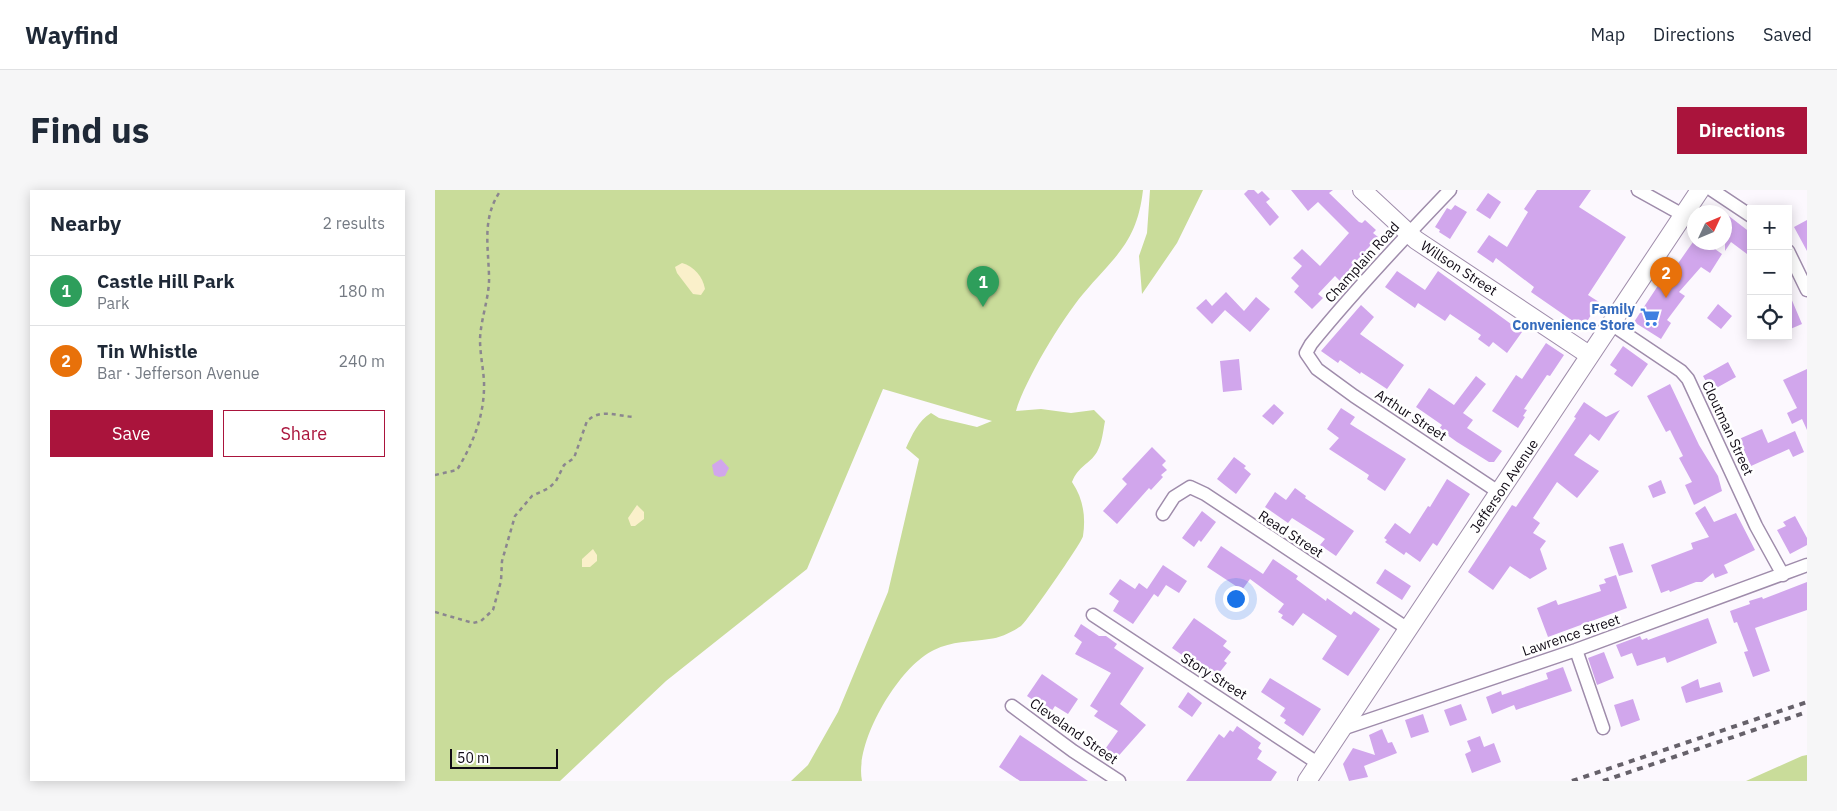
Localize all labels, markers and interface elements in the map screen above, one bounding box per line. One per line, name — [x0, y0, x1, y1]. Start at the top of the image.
text: Wayfind — [25, 19, 118, 51]
text: Map — [1590, 23, 1625, 46]
text: Directions — [1653, 23, 1735, 46]
text: Saved — [1763, 23, 1812, 46]
text: Find us — [30, 107, 149, 153]
button: Directions — [1677, 107, 1807, 154]
north arrow — [1687, 205, 1732, 250]
map controls — [1747, 205, 1792, 340]
button: + — [1747, 205, 1792, 250]
text: Nearby — [50, 209, 121, 237]
text: 2 results — [322, 213, 385, 233]
street label: Champlain Road — [1321, 218, 1403, 306]
street label: Willson Street — [1417, 237, 1501, 300]
button: − — [1747, 250, 1792, 295]
pin: 2 — [1650, 257, 1682, 298]
pin: 1 — [967, 266, 999, 307]
text: Castle Hill Park — [97, 269, 234, 293]
text: 1 — [61, 281, 71, 301]
text: 180 m — [338, 281, 385, 301]
text: Park — [97, 293, 129, 313]
button: locate — [1747, 295, 1792, 340]
place label: Family Convenience Store — [1512, 300, 1636, 334]
supermarket icon: Family Convenience Store — [1639, 306, 1661, 328]
text: Tin Whistle — [97, 339, 198, 363]
text: 2 — [61, 351, 71, 371]
text: 240 m — [338, 351, 385, 371]
text: Bar · Jefferson Avenue — [97, 363, 260, 383]
street label: Cloutman Street — [1698, 378, 1758, 478]
street label: Arthur Street — [1372, 385, 1450, 445]
button: Save — [50, 410, 213, 457]
button: Share — [223, 410, 385, 457]
street label: Jefferson Avenue — [1466, 435, 1542, 536]
street label: Read Street — [1255, 506, 1327, 562]
your location — [1223, 586, 1249, 612]
street label: Lawrence Street — [1520, 610, 1622, 660]
street label: Story Street — [1178, 649, 1251, 703]
street label: Cleveland Street — [1026, 694, 1122, 768]
scale bar — [450, 746, 557, 769]
text: 50 m — [457, 749, 489, 767]

